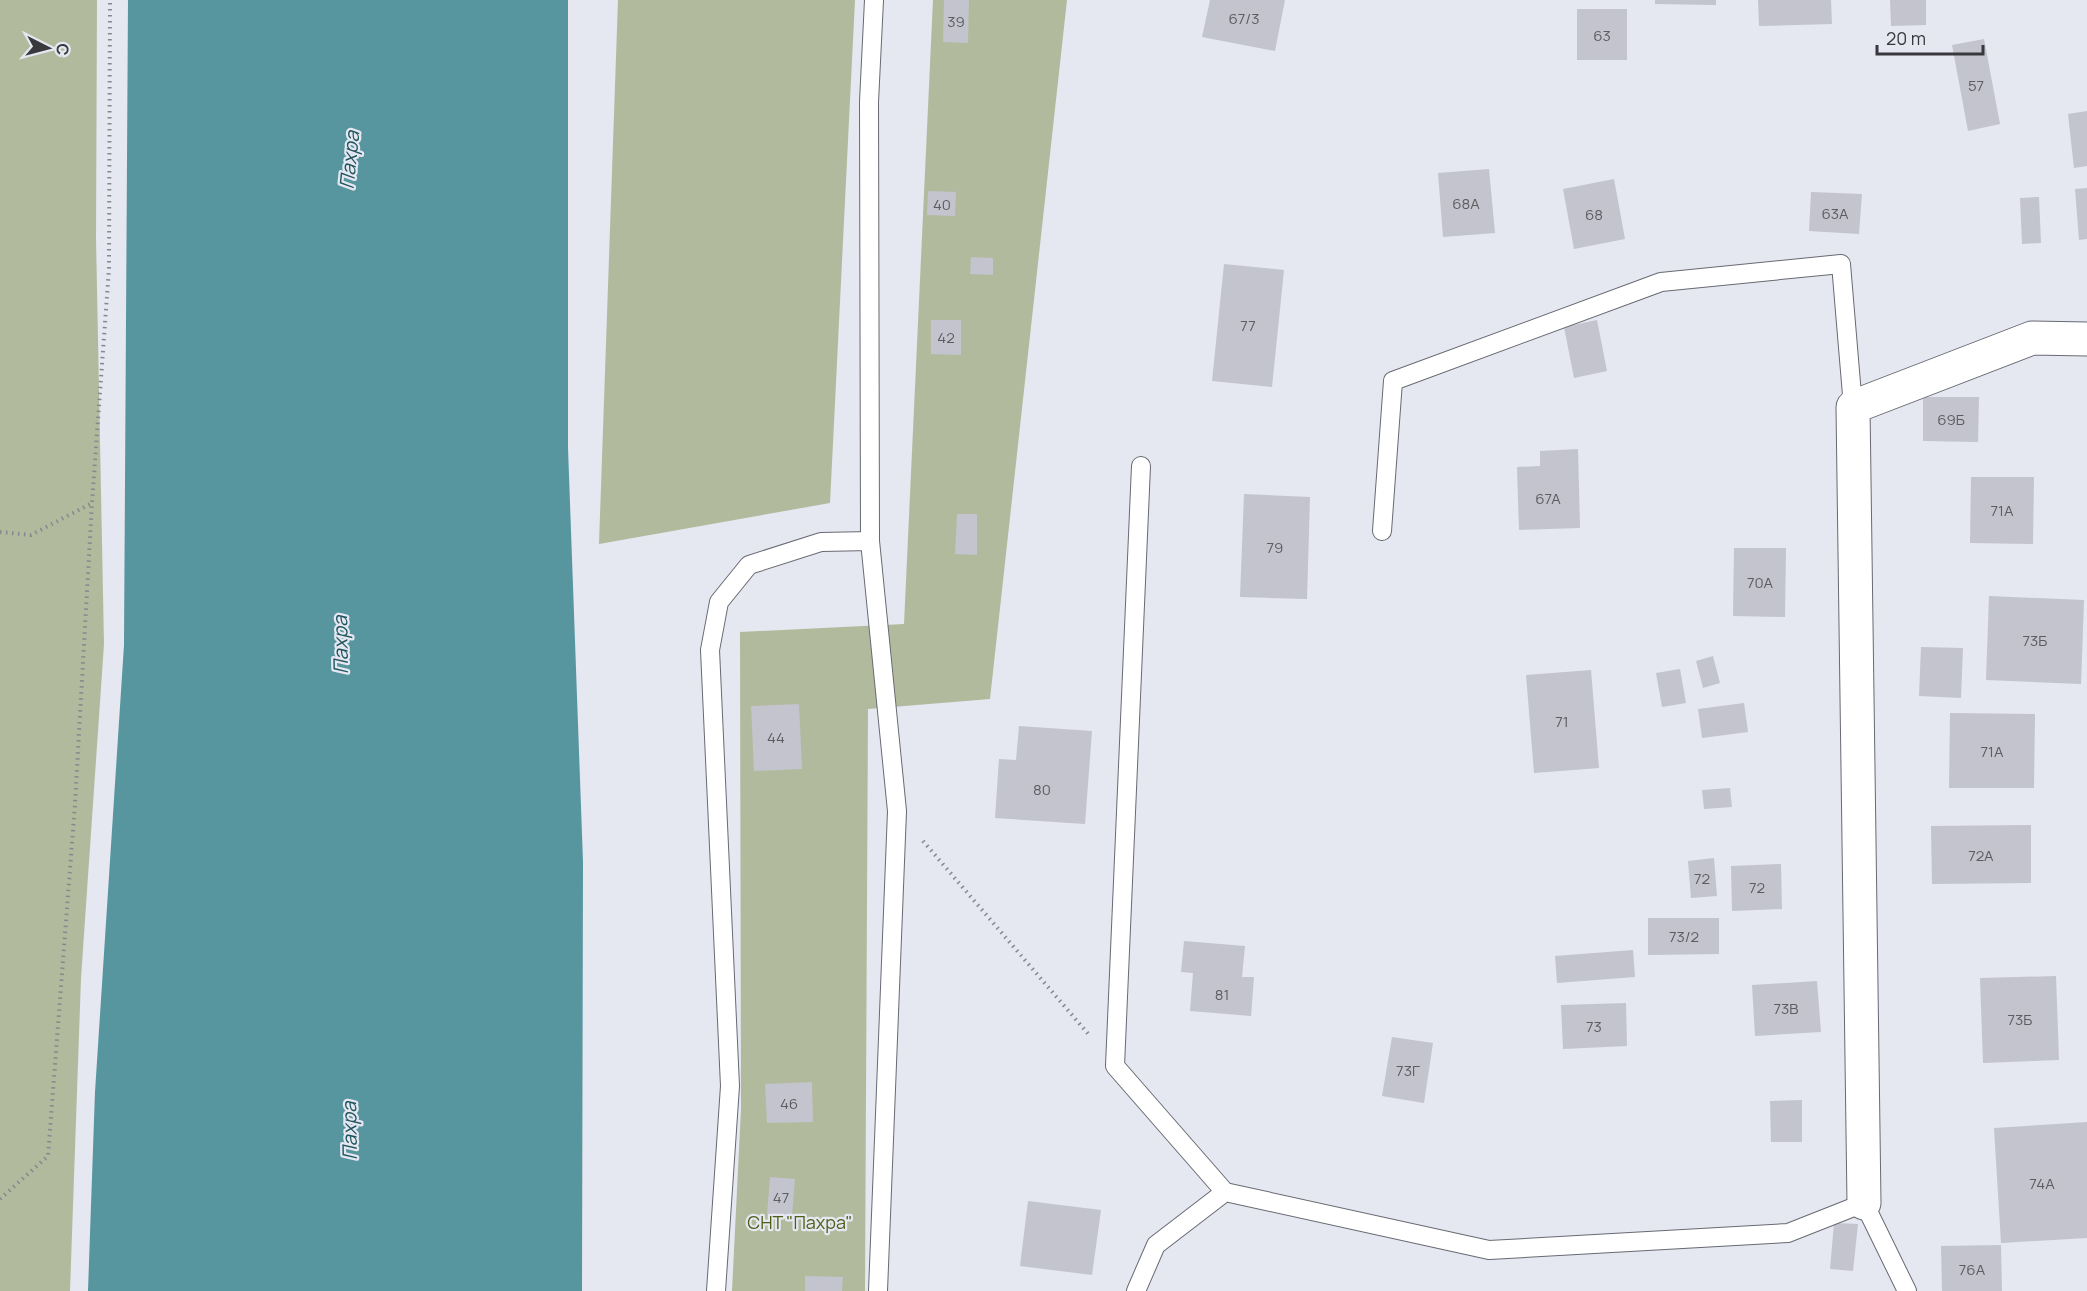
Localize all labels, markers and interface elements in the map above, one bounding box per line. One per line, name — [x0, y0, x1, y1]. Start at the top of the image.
house number: 67/3 — [1229, 8, 1259, 29]
house number: 39 — [947, 11, 965, 32]
north arrow — [18, 18, 78, 78]
scale bar — [1877, 18, 1984, 56]
house number: 63 — [1593, 25, 1611, 46]
text: 20 m — [1886, 26, 1926, 50]
text: С — [51, 43, 74, 57]
house number: 57 — [1968, 75, 1984, 96]
water label: Пахра — [333, 129, 366, 190]
house number: 68А — [1452, 193, 1480, 214]
house number: 40 — [933, 194, 951, 215]
house number: 63А — [1821, 203, 1849, 224]
house number: 68 — [1585, 204, 1603, 225]
house number: 77 — [1240, 315, 1256, 336]
house number: 42 — [937, 327, 955, 348]
house number: 69Б — [1937, 409, 1965, 430]
house number: 67А — [1535, 488, 1561, 509]
house number: 71А — [1991, 500, 2014, 521]
house number: 79 — [1267, 537, 1283, 558]
house number: 70А — [1747, 572, 1774, 593]
water label: Пахра — [326, 615, 354, 674]
house number: 73Б — [2023, 630, 2047, 651]
house number: 71 — [1555, 711, 1569, 732]
house number: 44 — [767, 727, 785, 748]
house number: 71А — [1981, 741, 2004, 762]
house number: 80 — [1033, 779, 1051, 800]
house number: 72А — [1968, 845, 1994, 866]
house number: 72 — [1694, 868, 1710, 889]
house number: 72 — [1749, 877, 1765, 898]
house number: 73/2 — [1669, 926, 1699, 947]
house number: 81 — [1215, 984, 1229, 1005]
house number: 73В — [1773, 998, 1799, 1019]
house number: 73Б — [2008, 1009, 2032, 1030]
house number: 73 — [1586, 1016, 1602, 1037]
house number: 73Г — [1396, 1060, 1420, 1081]
house number: 46 — [780, 1093, 798, 1114]
water label: Пахра — [335, 1101, 363, 1160]
house number: 74А — [2029, 1173, 2055, 1194]
house number: 47 — [773, 1187, 789, 1208]
park label: СНТ "Пахра" — [747, 1210, 853, 1234]
house number: 76А — [1959, 1259, 1986, 1280]

